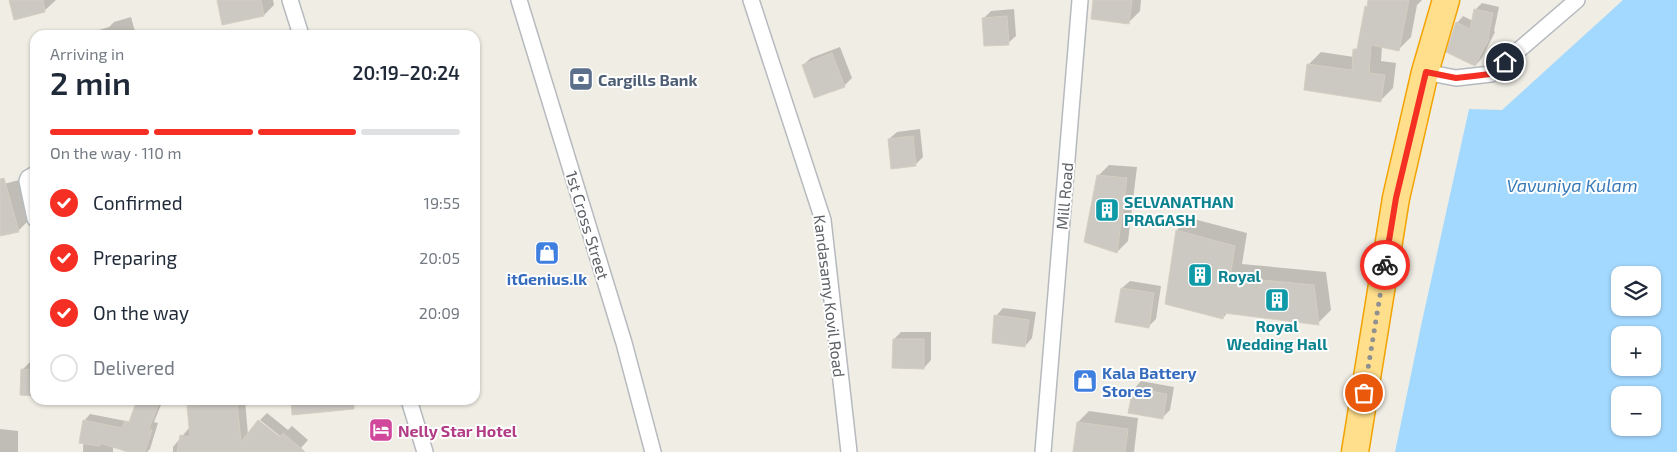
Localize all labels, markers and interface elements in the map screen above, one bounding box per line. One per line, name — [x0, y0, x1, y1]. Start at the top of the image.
pin — [1484, 41, 1526, 83]
text: Arriving in — [50, 44, 124, 63]
icon: home — [1491, 48, 1519, 76]
text: 20:19–20:24 — [353, 61, 460, 84]
text: 2 min — [50, 63, 131, 101]
bank icon: Cargills Bank — [568, 66, 594, 92]
place label: Cargills Bank — [598, 70, 697, 89]
text: On the way · 110 m — [50, 143, 181, 162]
street label: Mill Road — [1052, 162, 1076, 230]
street label: 1st Cross Street — [562, 168, 614, 282]
water label: Vavuniya Kulam — [1506, 174, 1638, 196]
icon: check — [50, 189, 78, 217]
text: Confirmed — [93, 191, 183, 214]
place label: SELVANATHAN PRAGASH — [1124, 192, 1234, 229]
text: 19:55 — [424, 193, 460, 212]
building icon: SELVANATHAN PRAGASH — [1094, 197, 1120, 223]
street label: Kandasamy Kovil Road — [811, 214, 849, 378]
shop icon: itGenius.lk — [534, 240, 560, 266]
courier — [1360, 240, 1410, 290]
icon: check — [50, 244, 78, 272]
text: Preparing — [93, 246, 177, 269]
text: 20:05 — [419, 248, 460, 267]
icon: bike — [1371, 251, 1399, 279]
building icon: Royal — [1187, 262, 1213, 288]
place label: Royal — [1218, 266, 1262, 286]
map controls — [1611, 266, 1661, 436]
button: layers — [1611, 266, 1661, 316]
place label: itGenius.lk — [507, 269, 587, 288]
building icon: Royal Wedding Hall — [1264, 287, 1290, 313]
icon: check — [50, 299, 78, 327]
text: On the way — [93, 301, 189, 324]
text: 20:09 — [419, 303, 460, 322]
place label: Royal Wedding Hall — [1227, 316, 1328, 353]
button: + — [1611, 326, 1661, 376]
text: Delivered — [93, 356, 175, 379]
place label: Kala Battery Stores — [1102, 363, 1196, 400]
shop icon: Kala Battery Stores — [1072, 368, 1098, 394]
pin — [1343, 372, 1385, 414]
icon: bag — [1350, 379, 1378, 407]
button: − — [1611, 386, 1661, 436]
hotel icon: Nelly Star Hotel — [368, 417, 394, 443]
place label: Nelly Star Hotel — [398, 421, 518, 441]

